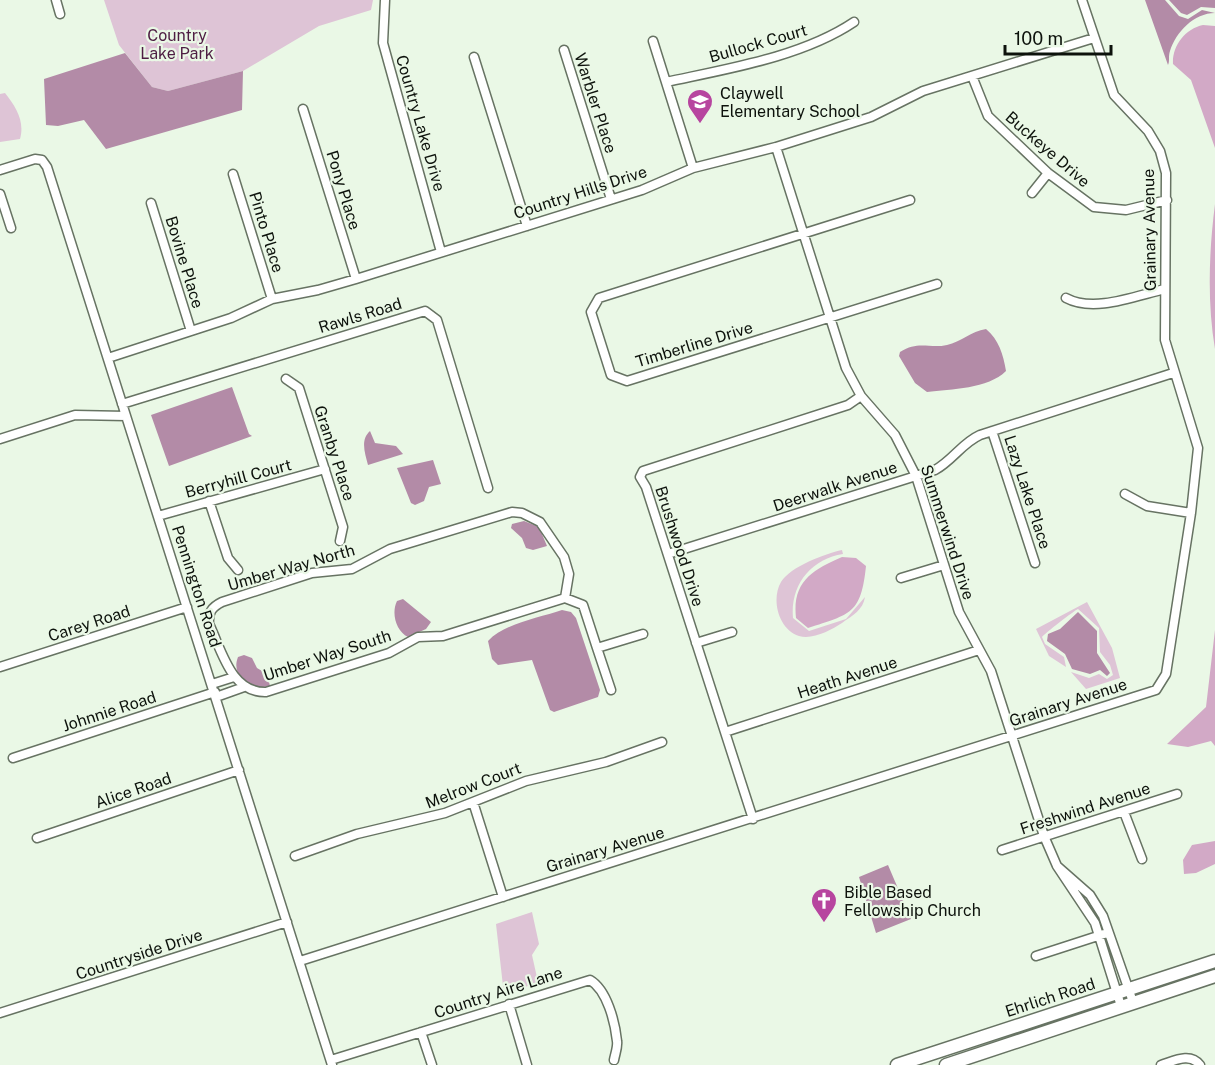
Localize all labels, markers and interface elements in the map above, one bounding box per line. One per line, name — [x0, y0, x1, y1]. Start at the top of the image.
scale bar — [1005, 18, 1112, 56]
street label: Bullock Court — [707, 20, 809, 67]
park label: Country Lake Park — [140, 26, 214, 63]
text: 100 m — [1014, 28, 1063, 49]
street label: Warbler Place — [570, 51, 621, 156]
street label: Country Lake Drive — [392, 53, 449, 194]
place label: Claywell Elementary School — [720, 84, 861, 121]
school or university icon: Claywell Elementary School — [685, 87, 715, 125]
street label: Buckeye Drive — [1002, 108, 1094, 191]
street label: Pony Place — [322, 148, 365, 232]
street label: Country Hills Drive — [511, 162, 649, 223]
street label: Grainary Avenue — [1139, 169, 1160, 291]
street label: Pinto Place — [245, 189, 288, 275]
street label: Bovine Place — [161, 214, 208, 311]
street label: Rawls Road — [316, 294, 404, 337]
street label: Timberline Drive — [633, 318, 755, 371]
street label: Granby Place — [310, 403, 359, 503]
street label: Lazy Lake Place — [1000, 433, 1055, 551]
street label: Berryhill Court — [183, 455, 293, 502]
street label: Deerwalk Avenue — [771, 457, 900, 516]
street label: Summerwind Drive — [917, 462, 978, 602]
street label: Brushwood Drive — [651, 484, 708, 609]
street label: Pennington Road — [168, 523, 225, 649]
street label: Umber Way North — [225, 540, 357, 595]
street label: Carey Road — [46, 601, 133, 646]
street label: Umber Way South — [261, 626, 394, 685]
street label: Heath Avenue — [795, 652, 900, 703]
street label: Grainary Avenue — [1007, 675, 1129, 730]
street label: Johnnie Road — [60, 687, 159, 736]
street label: Melrow Court — [423, 759, 524, 812]
street label: Alice Road — [92, 769, 174, 812]
street label: Freshwind Avenue — [1018, 778, 1153, 839]
street label: Grainary Avenue — [544, 822, 666, 876]
place label: Bible Based Fellowship Church — [844, 883, 981, 920]
church icon: Bible Based Fellowship Church — [809, 886, 839, 924]
street label: Countryside Drive — [73, 925, 205, 984]
street label: Country Aire Lane — [432, 963, 565, 1022]
street label: Ehrlich Road — [1003, 974, 1098, 1021]

